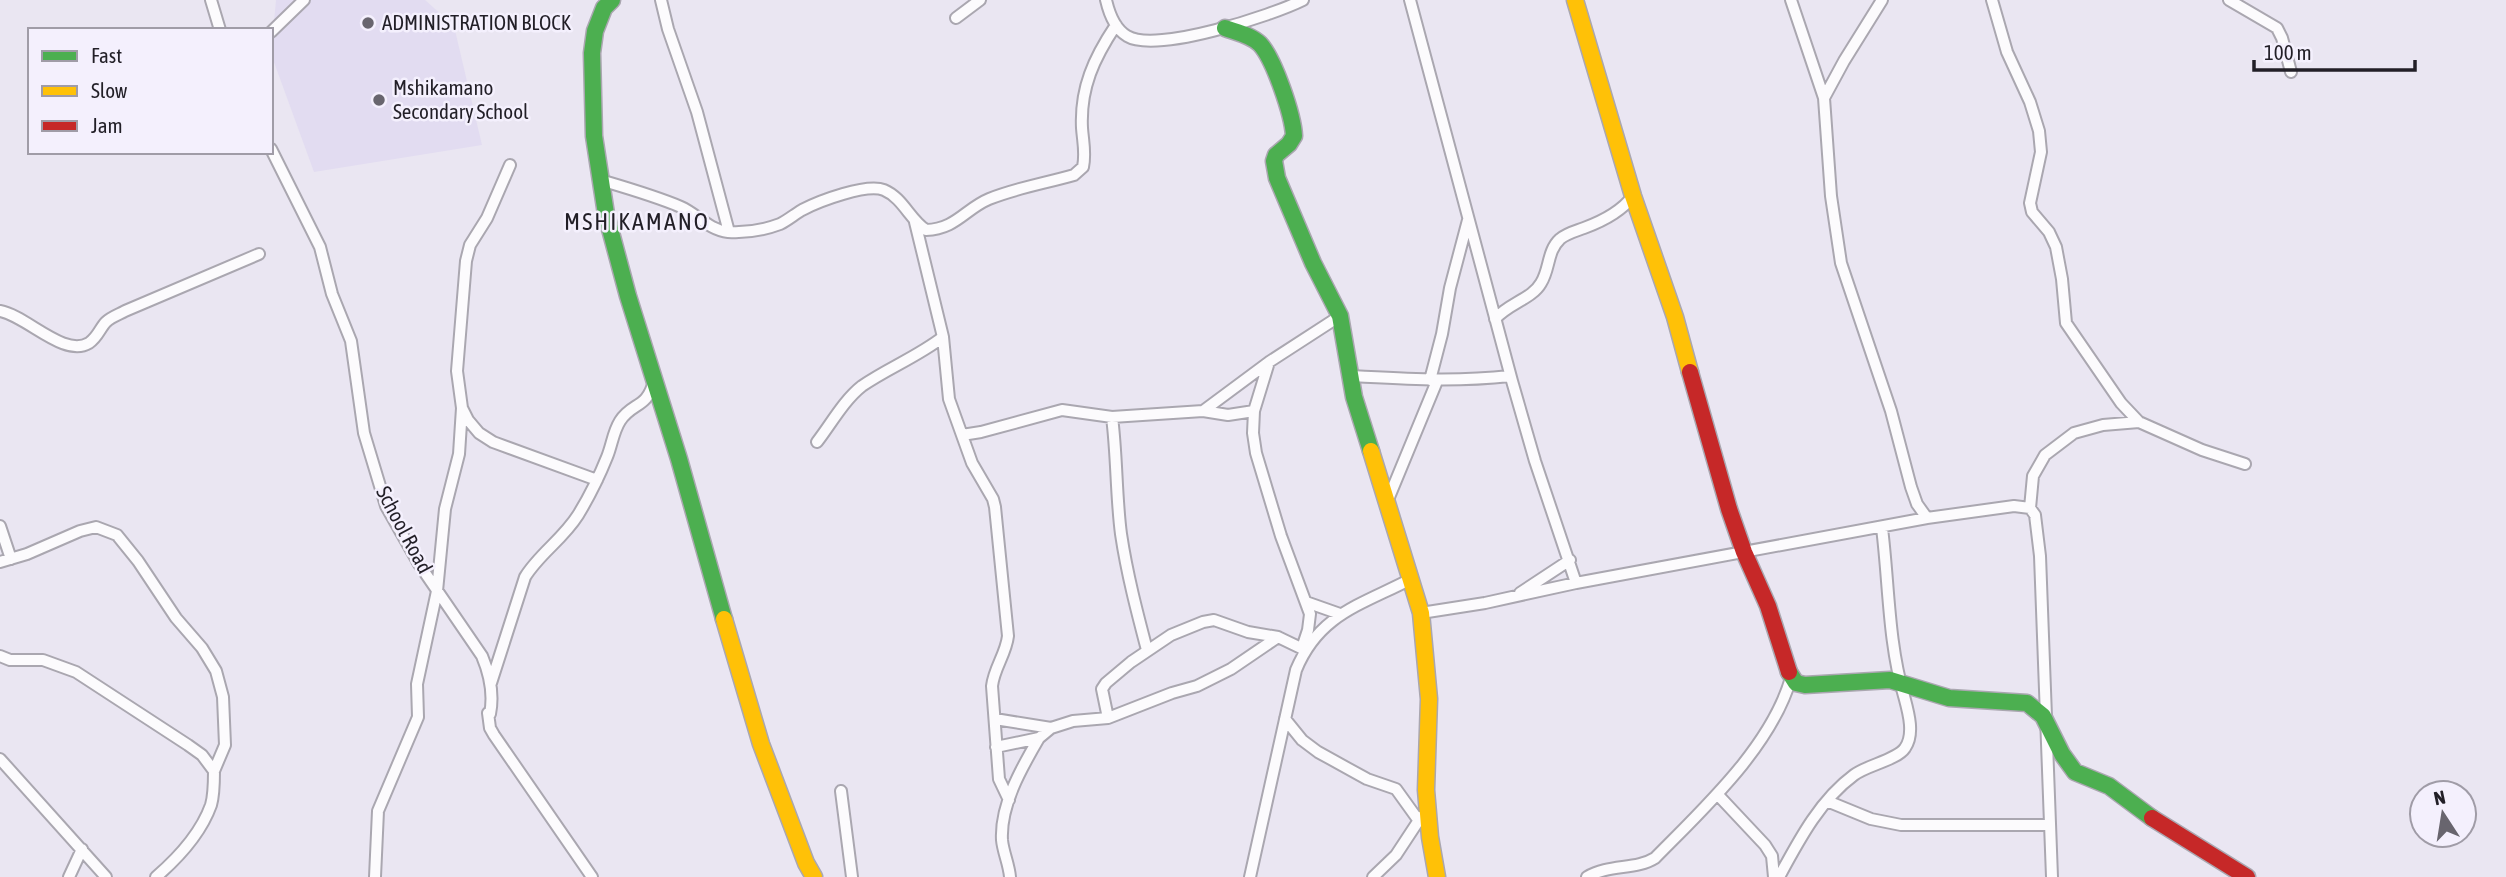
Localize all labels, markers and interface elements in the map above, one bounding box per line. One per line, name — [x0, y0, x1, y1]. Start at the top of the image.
place label: ADMINISTRATION BLOCK — [382, 10, 572, 34]
marker: ADMINISTRATION BLOCK — [360, 15, 376, 31]
legend — [28, 28, 273, 154]
scale bar — [2254, 28, 2415, 72]
text: 100 m — [2264, 40, 2312, 64]
text: Fast — [91, 43, 122, 67]
place label: Mshikamano Secondary School — [393, 75, 529, 123]
text: Slow — [91, 78, 128, 102]
marker: Mshikamano Secondary School — [371, 92, 387, 108]
text: Jam — [91, 113, 123, 137]
district label: MSHIKAMANO — [564, 208, 710, 235]
street label: School Road — [372, 482, 438, 577]
north arrow — [2408, 779, 2478, 849]
text: N — [2432, 785, 2447, 809]

